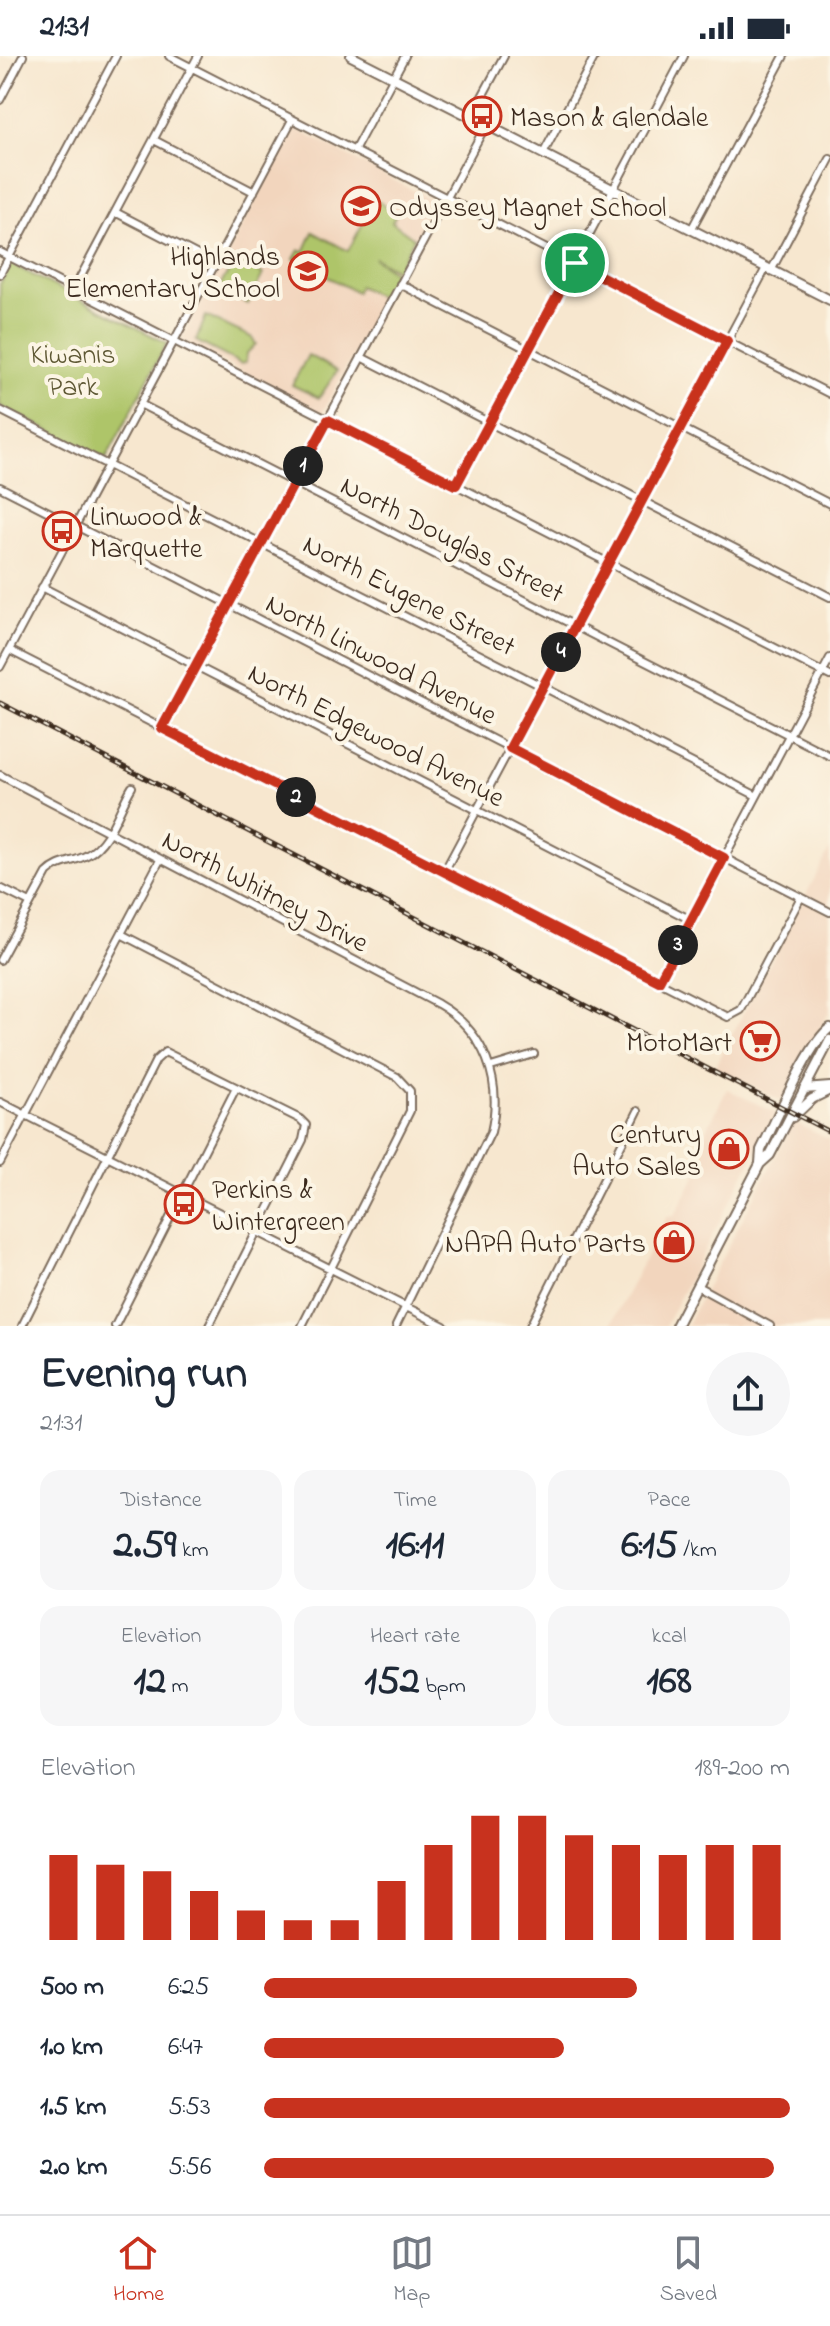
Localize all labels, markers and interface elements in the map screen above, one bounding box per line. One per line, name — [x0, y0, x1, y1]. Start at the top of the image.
text: 21:31 — [40, 6, 89, 50]
bus stop icon: Mason & Glendale — [461, 95, 503, 137]
place label: Mason & Glendale — [510, 99, 709, 140]
school or university icon: Odyssey Magnet School — [340, 185, 382, 227]
place label: Odyssey Magnet School — [389, 189, 666, 230]
pin — [541, 229, 609, 297]
place label: Highlands Elementary School — [65, 238, 280, 311]
icon: arrive — [553, 241, 597, 285]
school or university icon: Highlands Elementary School — [287, 250, 329, 292]
park label: Kiwanis Park — [30, 336, 116, 409]
pin: 1 — [283, 446, 323, 486]
text: 1 — [300, 450, 307, 482]
street label: North Douglas Street — [333, 467, 570, 615]
place label: Linwood & Marquette — [90, 498, 203, 571]
bus stop icon: Linwood & Marquette — [41, 510, 83, 552]
street label: North Eugene Street — [295, 526, 522, 668]
street label: North Linwood Avenue — [258, 585, 504, 737]
pin: 4 — [541, 632, 581, 672]
text: 4 — [556, 636, 566, 668]
street label: North Edgewood Avenue — [240, 655, 511, 820]
pin: 2 — [276, 777, 316, 817]
text: 2 — [291, 781, 301, 813]
street label: North Whitney Drive — [154, 821, 375, 965]
pin: 3 — [658, 925, 698, 965]
text: 3 — [673, 929, 683, 961]
supermarket icon: MotoMart — [739, 1020, 781, 1062]
place label: MotoMart — [626, 1024, 732, 1065]
place label: Century Auto Sales — [572, 1116, 701, 1189]
shop icon: Century Auto Sales — [708, 1128, 750, 1170]
place label: Perkins & Wintergreen — [212, 1171, 345, 1244]
bus stop icon: Perkins & Wintergreen — [163, 1183, 205, 1225]
shop icon: NAPA Auto Parts — [653, 1221, 695, 1263]
place label: NAPA Auto Parts — [445, 1225, 646, 1266]
text: Evening run — [40, 1343, 247, 1407]
button: share — [706, 1352, 790, 1436]
text: 21:31 — [40, 1405, 82, 1443]
text: Distance — [120, 1485, 202, 1517]
text: Time — [393, 1485, 437, 1517]
text: Pace — [648, 1485, 690, 1517]
text: 2.59 — [113, 1517, 176, 1576]
text: 16:11 — [385, 1517, 445, 1576]
text: 6:15 — [621, 1517, 678, 1576]
text: km — [176, 1535, 209, 1567]
text: /km — [678, 1535, 717, 1567]
text: Elevation — [121, 1621, 201, 1653]
text: Heart rate — [370, 1621, 460, 1653]
text: kcal — [652, 1621, 686, 1653]
text: 12 — [133, 1653, 166, 1712]
text: 152 — [364, 1653, 420, 1712]
text: 168 — [646, 1653, 692, 1712]
text: m — [166, 1671, 189, 1703]
text: bpm — [420, 1671, 466, 1703]
text: Elevation — [40, 1750, 136, 1788]
text: 189–200 m — [695, 1750, 790, 1788]
text: 500 m — [40, 1969, 104, 2007]
text: 6:25 — [168, 1969, 209, 2007]
text: 1.0 km — [40, 2029, 103, 2067]
text: 6:47 — [168, 2029, 203, 2067]
text: 1.5 km — [40, 2089, 107, 2127]
text: 5:53 — [168, 2089, 211, 2127]
text: 2.0 km — [40, 2149, 108, 2187]
text: 5:56 — [168, 2149, 211, 2187]
tab: Home — [113, 2231, 164, 2311]
tab: Map — [390, 2231, 434, 2311]
tab: Saved — [660, 2231, 717, 2311]

